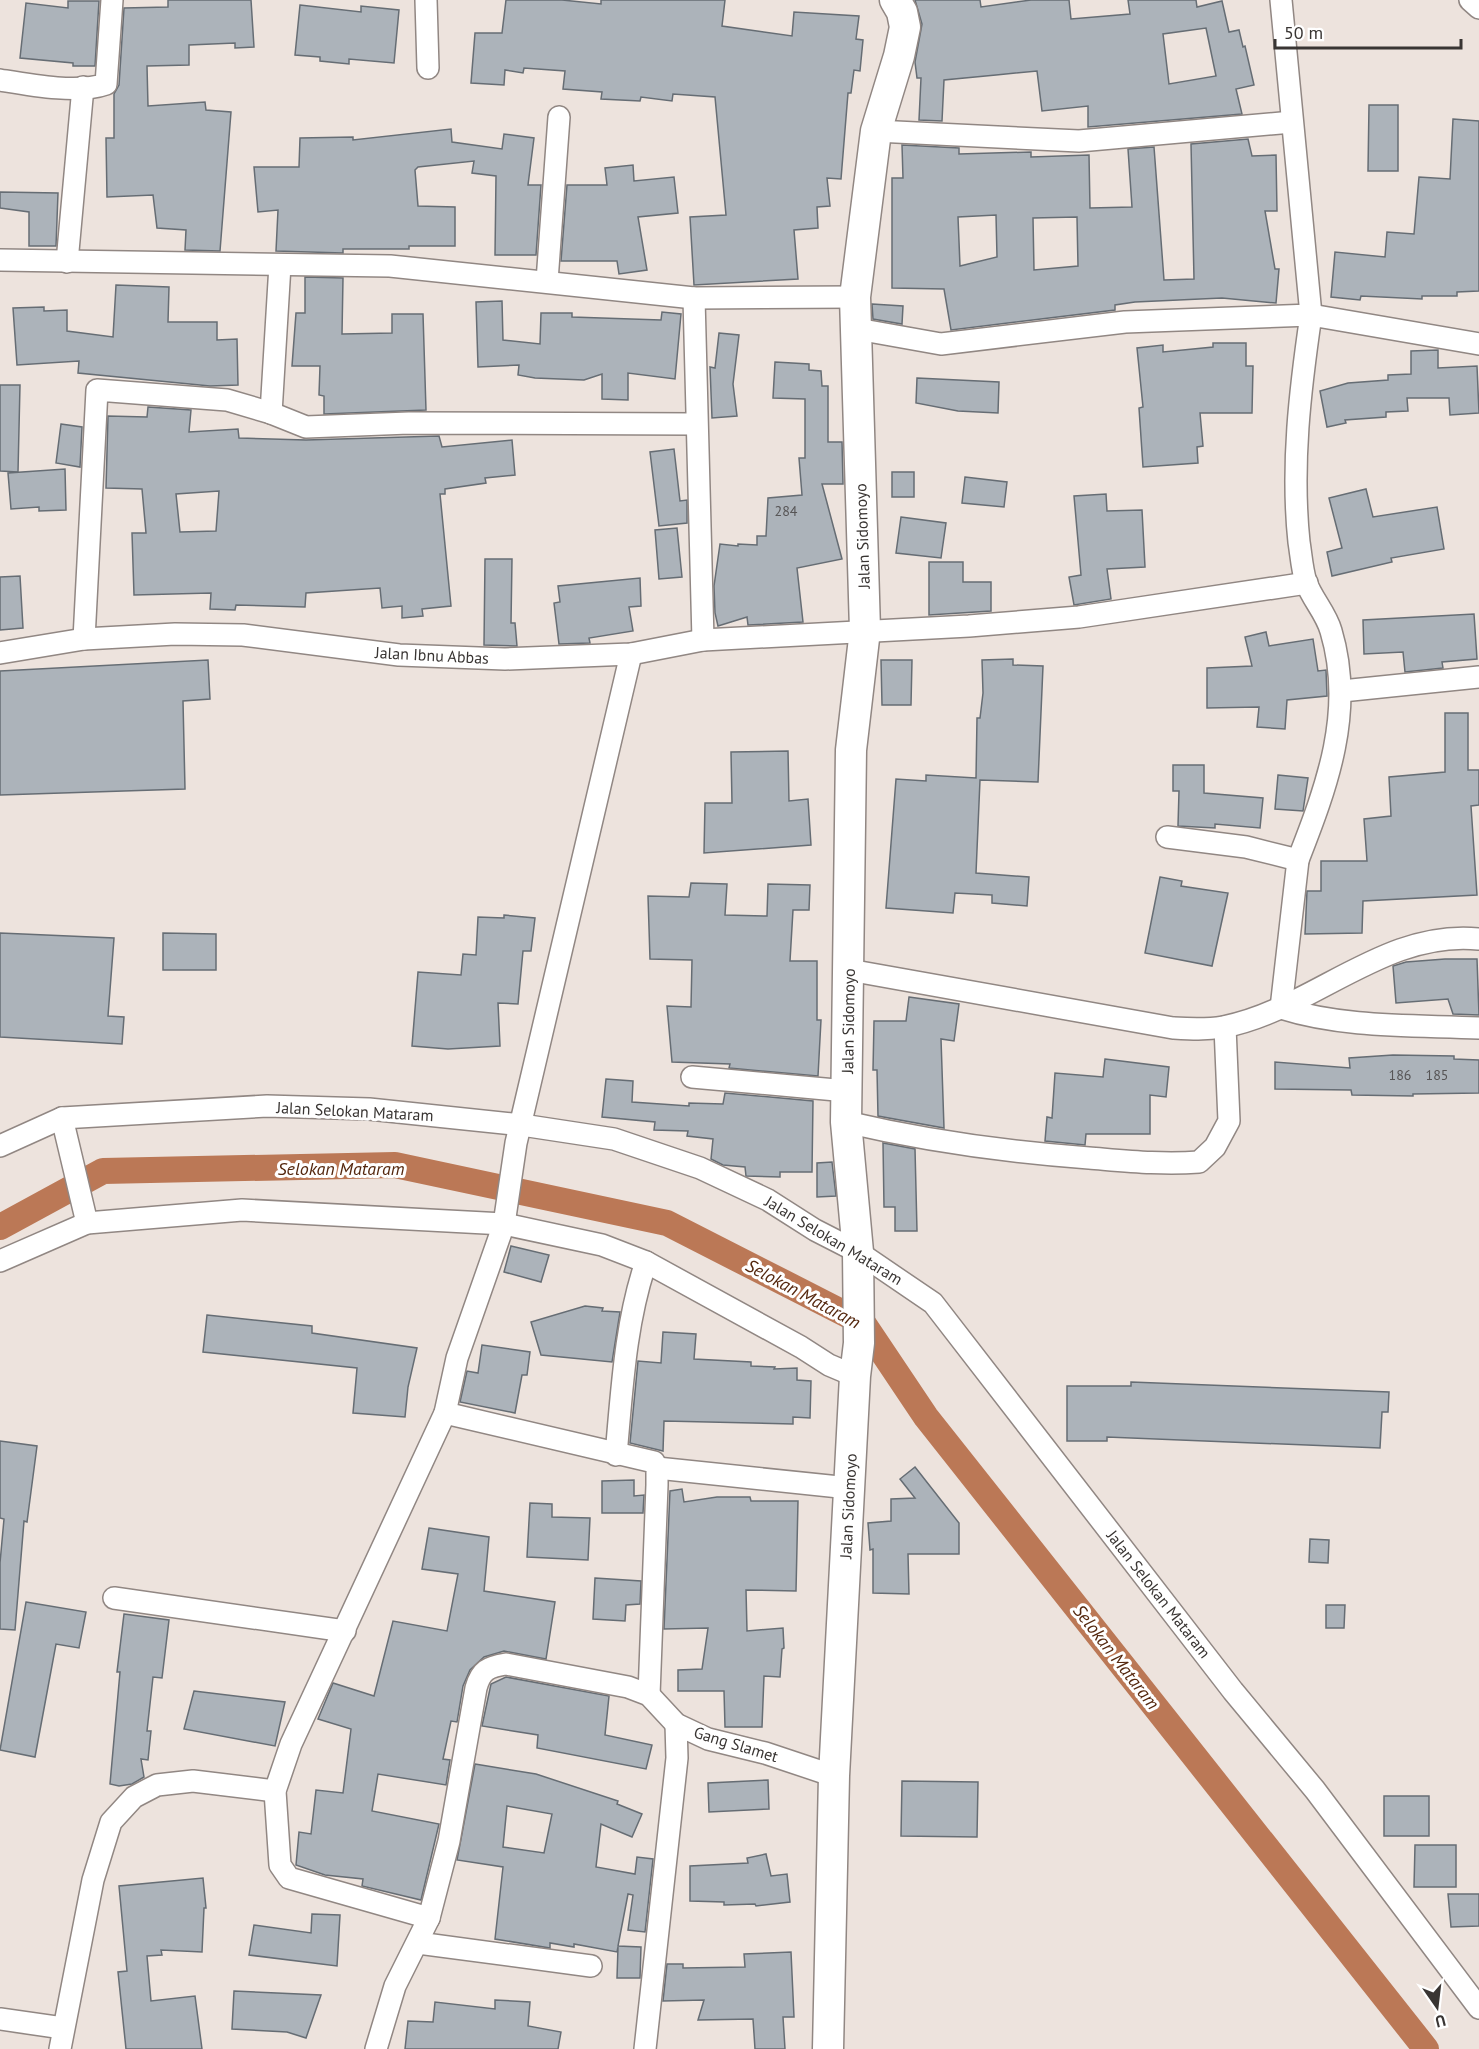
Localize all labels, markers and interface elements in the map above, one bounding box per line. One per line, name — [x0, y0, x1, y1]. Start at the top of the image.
scale bar — [1275, 12, 1461, 50]
text: 50 m — [1284, 21, 1323, 44]
street label: Jalan Sidomoyo — [850, 483, 874, 590]
house number: 284 — [775, 502, 798, 520]
street label: Jalan Ibnu Abbas — [374, 642, 490, 668]
street label: Jalan Sidomoyo — [837, 968, 859, 1075]
house number: 186 — [1389, 1066, 1411, 1084]
house number: 185 — [1426, 1066, 1448, 1084]
street label: Jalan Selokan Mataram — [275, 1097, 434, 1125]
water label: Selokan Mataram — [278, 1157, 405, 1180]
street label: Jalan Selokan Mataram — [761, 1190, 906, 1289]
water label: Selokan Mataram — [742, 1254, 865, 1334]
street label: Jalan Sidomoyo — [835, 1453, 861, 1560]
street label: Jalan Selokan Mataram — [1103, 1526, 1215, 1662]
water label: Selokan Mataram — [1068, 1600, 1164, 1714]
street label: Gang Slamet — [691, 1722, 781, 1766]
north arrow — [1407, 1977, 1467, 2037]
text: U — [1433, 2011, 1448, 2032]

